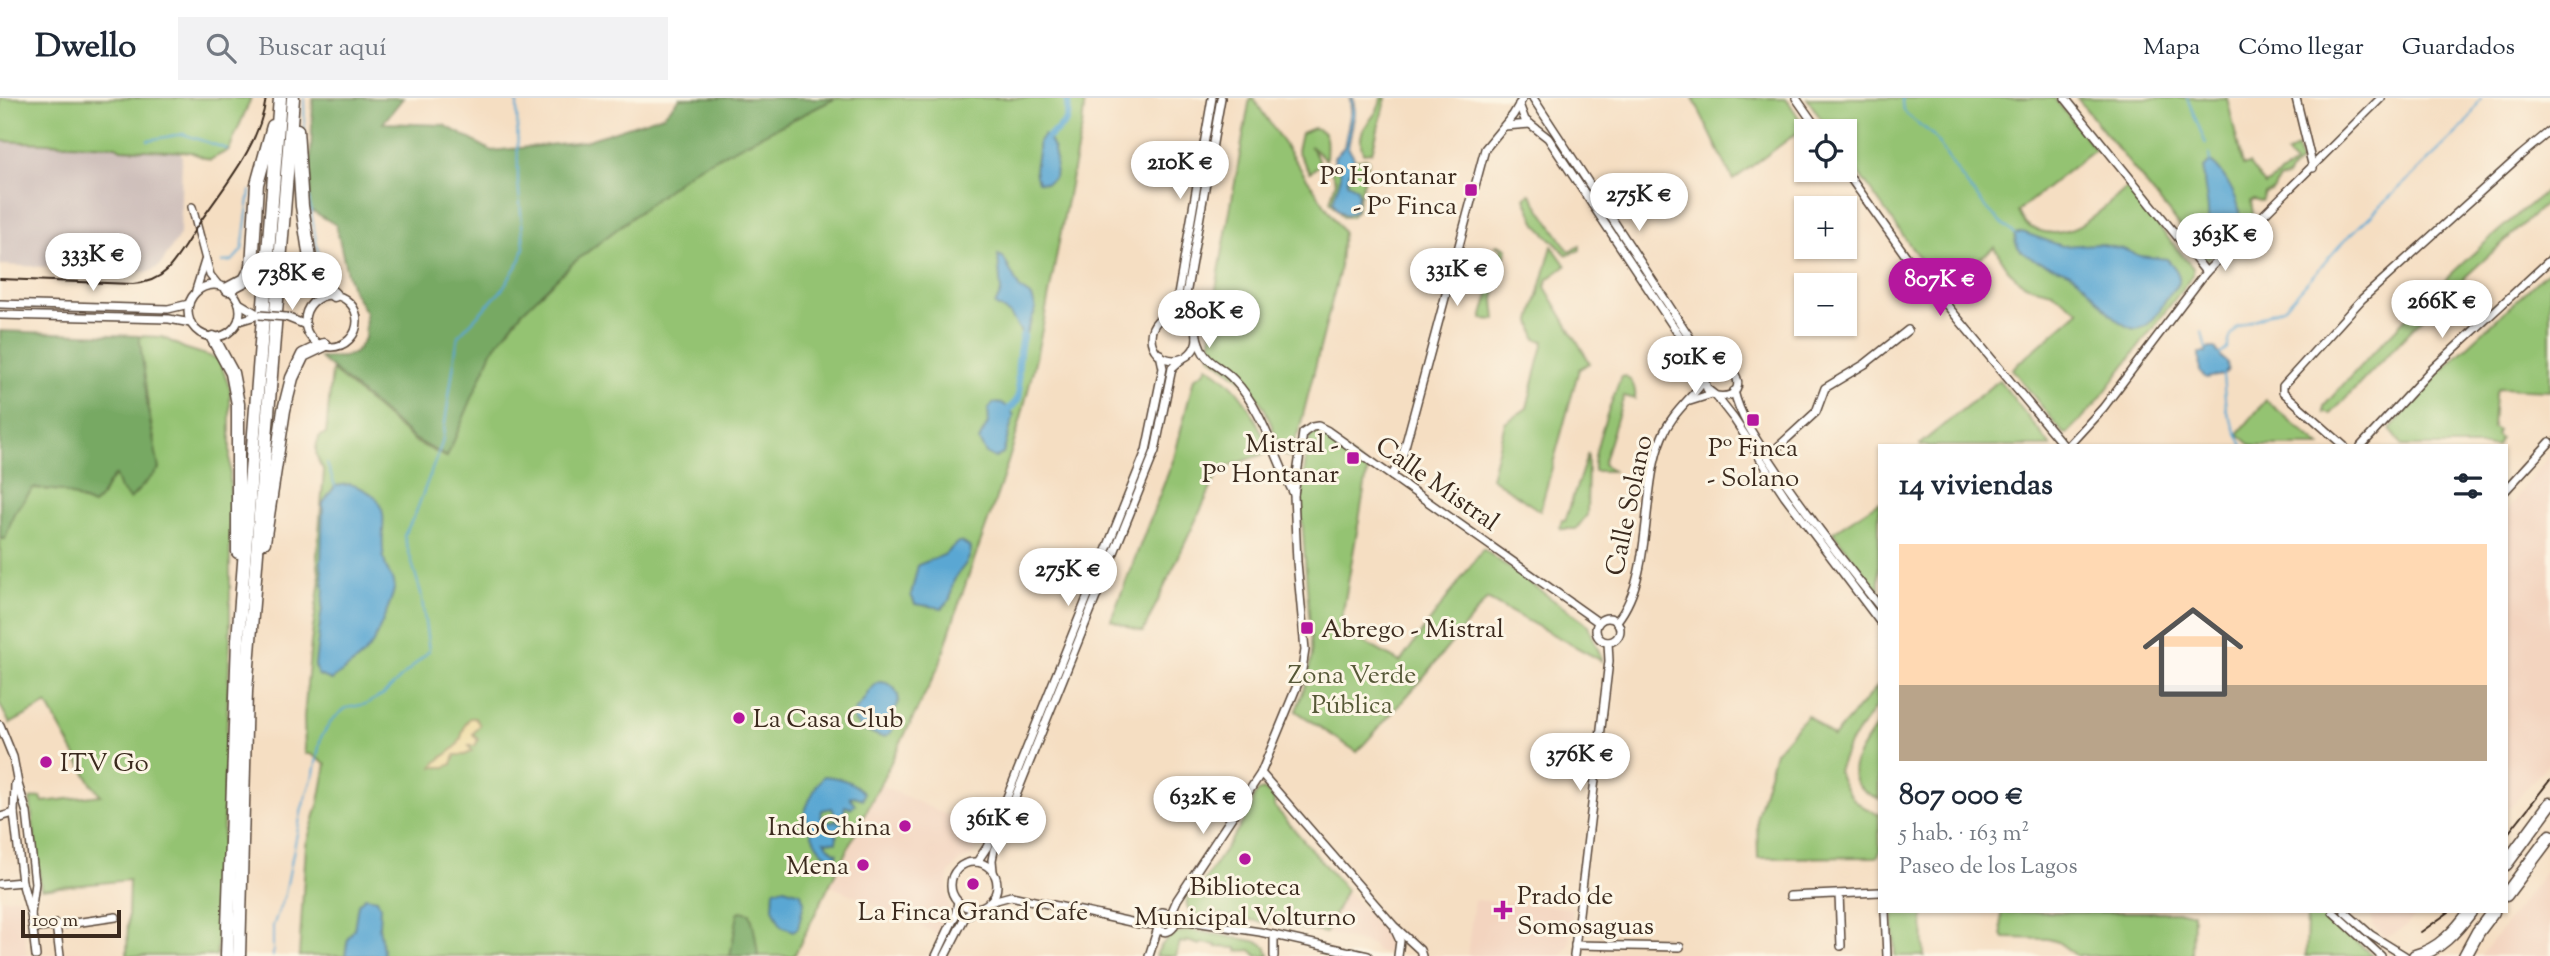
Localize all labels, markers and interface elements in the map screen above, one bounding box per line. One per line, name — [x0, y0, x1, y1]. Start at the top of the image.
search box — [178, 17, 668, 80]
text: Dwello — [35, 24, 136, 72]
icon: search — [202, 29, 240, 67]
text: Buscar aquí — [258, 30, 387, 67]
text: Mapa — [2143, 31, 2200, 65]
text: Cómo llegar — [2238, 31, 2364, 65]
text: Guardados — [2402, 31, 2515, 65]
map controls — [1794, 119, 1857, 336]
button: locate — [1794, 119, 1857, 182]
pin: 210K € — [1123, 141, 1237, 201]
text: 210K € — [1147, 147, 1213, 180]
place label: Pº Hontanar - Pº Finca — [1320, 159, 1457, 226]
pin: 275K € — [1582, 174, 1696, 233]
text: 275K € — [1606, 179, 1672, 212]
marker: Pº Hontanar - Pº Finca — [1463, 182, 1479, 198]
button: + — [1794, 196, 1857, 259]
pin: 363K € — [2168, 214, 2282, 273]
text: 363K € — [2192, 219, 2258, 252]
pin: 333K € — [36, 234, 150, 293]
text: 333K € — [61, 239, 125, 272]
pin: 331K € — [1400, 248, 1514, 308]
pin: 738K € — [235, 252, 349, 312]
text: 331K € — [1426, 254, 1488, 287]
text: 738K € — [258, 258, 326, 291]
pin: 807K € — [1883, 258, 1997, 318]
text: 807K € — [1905, 264, 1975, 297]
button: − — [1794, 273, 1857, 336]
pin: 266K € — [2385, 280, 2499, 340]
text: 266K € — [2407, 286, 2477, 319]
pin: 280K € — [1152, 290, 1266, 350]
text: 280K € — [1174, 296, 1244, 329]
pin: 501K € — [1638, 336, 1752, 396]
text: 501K € — [1663, 342, 1727, 375]
marker: Pº Finca - Solano — [1745, 412, 1761, 428]
place label: Mistral - Pº Hontanar — [1202, 427, 1339, 494]
street label: Calle Mistral — [1367, 429, 1506, 541]
place label: Pº Finca - Solano — [1707, 431, 1799, 498]
street label: Calle Solano — [1598, 432, 1663, 579]
marker: Mistral - Pº Hontanar — [1345, 450, 1361, 466]
text: 14 viviendas — [1899, 465, 2053, 508]
icon: filters — [2449, 467, 2487, 505]
pin: 275K € — [1011, 548, 1125, 608]
text: 275K € — [1035, 554, 1101, 587]
icon: home — [2130, 589, 2256, 715]
place label: Abrego - Mistral — [1321, 612, 1504, 649]
marker: Abrego - Mistral — [1299, 620, 1315, 636]
park label: Zona Verde Pública — [1288, 658, 1416, 725]
place label: La Casa Club — [753, 702, 903, 739]
marker: La Casa Club — [731, 710, 747, 726]
pin: 376K € — [1523, 734, 1637, 793]
text: 376K € — [1546, 739, 1614, 772]
place label: ITV Go — [60, 746, 149, 783]
marker: ITV Go — [38, 754, 54, 770]
text: 807 000 € — [1899, 775, 2024, 818]
pin: 632K € — [1146, 776, 1260, 836]
text: 632K € — [1169, 782, 1237, 815]
pin: 361K € — [941, 798, 1055, 857]
text: 361K € — [966, 803, 1030, 836]
place label: IndoChina — [768, 810, 891, 847]
marker: IndoChina — [897, 818, 913, 834]
text: 5 hab. · 163 m² — [1899, 818, 2029, 851]
place label: Mena — [786, 849, 849, 886]
marker: Biblioteca Municipal Volturno — [1237, 851, 1253, 867]
text: Paseo de los Lagos — [1899, 851, 2077, 884]
marker: Mena — [855, 857, 871, 873]
place label: Biblioteca Municipal Volturno — [1134, 870, 1356, 937]
marker: La Finca Grand Cafe — [965, 876, 981, 892]
place label: Prado de Somosaguas — [1517, 879, 1654, 946]
place label: La Finca Grand Cafe — [858, 895, 1088, 932]
marker: Prado de Somosaguas — [1495, 902, 1511, 918]
scale bar — [21, 907, 121, 939]
text: 100 m — [32, 908, 78, 935]

